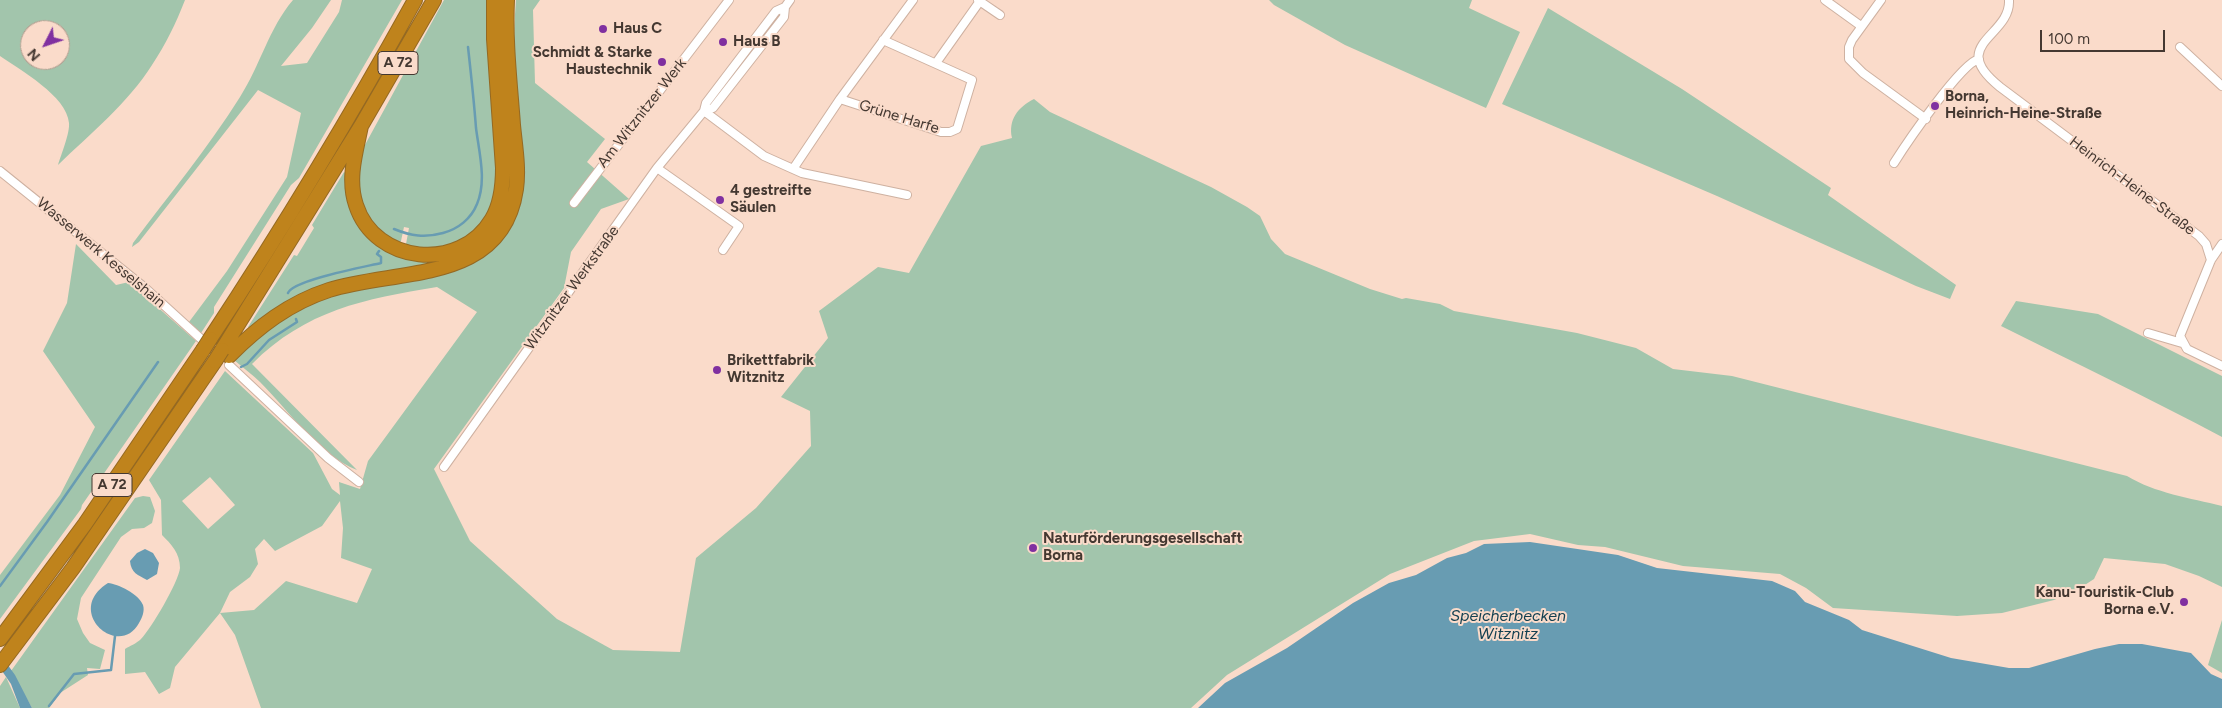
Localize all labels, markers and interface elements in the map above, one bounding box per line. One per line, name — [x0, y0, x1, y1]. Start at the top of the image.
north arrow — [20, 20, 70, 70]
place label: Haus C — [613, 20, 662, 38]
scale bar — [2042, 20, 2167, 52]
marker: Haus C — [597, 23, 609, 35]
text: 100 m — [2048, 30, 2090, 48]
place label: Haus B — [733, 33, 781, 51]
marker: Haus B — [717, 36, 729, 48]
place label: Schmidt & Starke Haustechnik — [533, 44, 652, 79]
text: N — [24, 45, 44, 64]
road number: A 72 — [378, 52, 418, 74]
street label: Am Witznitzer Werk — [594, 55, 690, 171]
marker: Schmidt & Starke Haustechnik — [656, 56, 668, 68]
place label: Borna, Heinrich-Heine-Straße — [1945, 88, 2102, 123]
street label: Grüne Harfe — [857, 96, 941, 138]
marker: Borna, Heinrich-Heine-Straße — [1929, 100, 1941, 112]
street label: Heinrich-Heine-Straße — [2066, 133, 2198, 239]
place label: 4 gestreifte Säulen — [730, 182, 811, 217]
street label: Wasserwerk Kesselshain — [33, 194, 169, 312]
marker: 4 gestreifte Säulen — [714, 194, 726, 206]
street label: Witznitzer Werkstraße — [521, 222, 623, 354]
place label: Brikettfabrik Witznitz — [727, 352, 814, 387]
marker: Brikettfabrik Witznitz — [711, 364, 723, 376]
road number: A 72 — [92, 474, 132, 496]
place label: Naturförderungsgesellschaft Borna — [1043, 530, 1243, 565]
marker: Naturförderungsgesellschaft Borna — [1027, 542, 1039, 554]
place label: Kanu-Touristik-Club Borna e.V. — [2036, 584, 2174, 619]
marker: Kanu-Touristik-Club Borna e.V. — [2178, 596, 2190, 608]
water label: Speicherbecken Witznitz — [1450, 606, 1566, 644]

